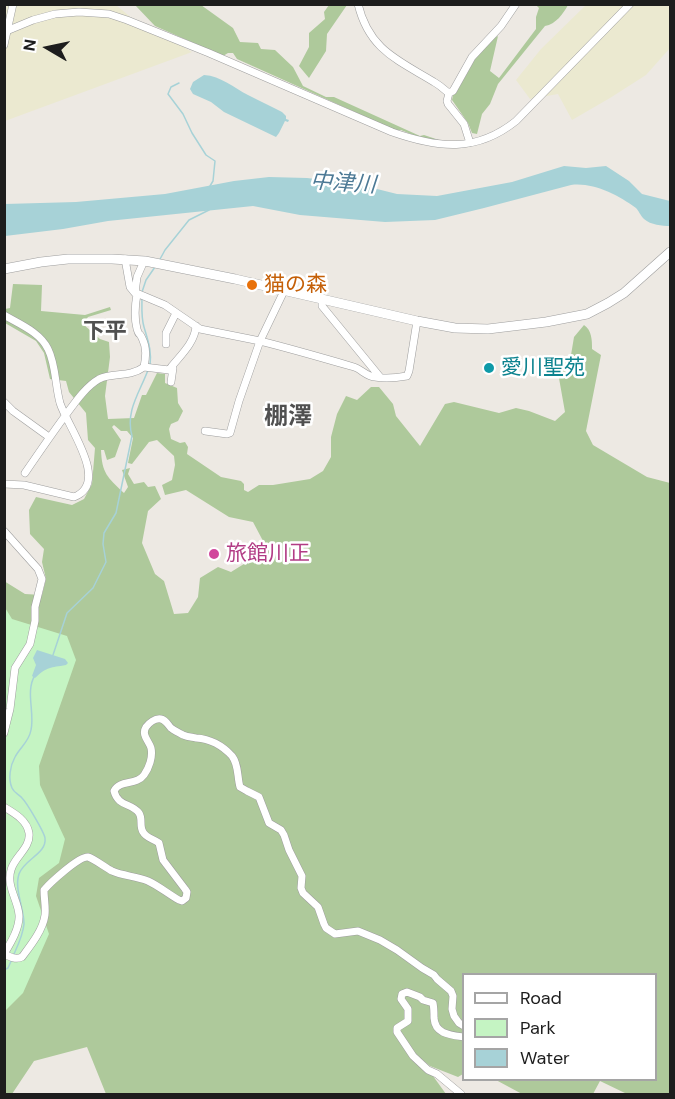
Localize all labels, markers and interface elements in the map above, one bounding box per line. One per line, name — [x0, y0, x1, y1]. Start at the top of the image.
north arrow — [18, 18, 78, 78]
text: N — [18, 38, 41, 53]
water label: 中津川 — [309, 169, 377, 199]
place label: 猫の森 — [264, 272, 327, 298]
marker: 猫の森 — [245, 278, 259, 292]
district label: 下平 — [83, 319, 127, 345]
place label: 愛川聖苑 — [501, 355, 585, 381]
marker: 愛川聖苑 — [482, 361, 496, 375]
district label: 棚澤 — [264, 404, 312, 432]
place label: 旅館川正 — [226, 541, 310, 567]
marker: 旅館川正 — [207, 547, 221, 561]
legend — [462, 973, 657, 1081]
text: Road — [520, 986, 562, 1010]
text: Park — [520, 1016, 556, 1040]
text: Water — [520, 1046, 570, 1070]

